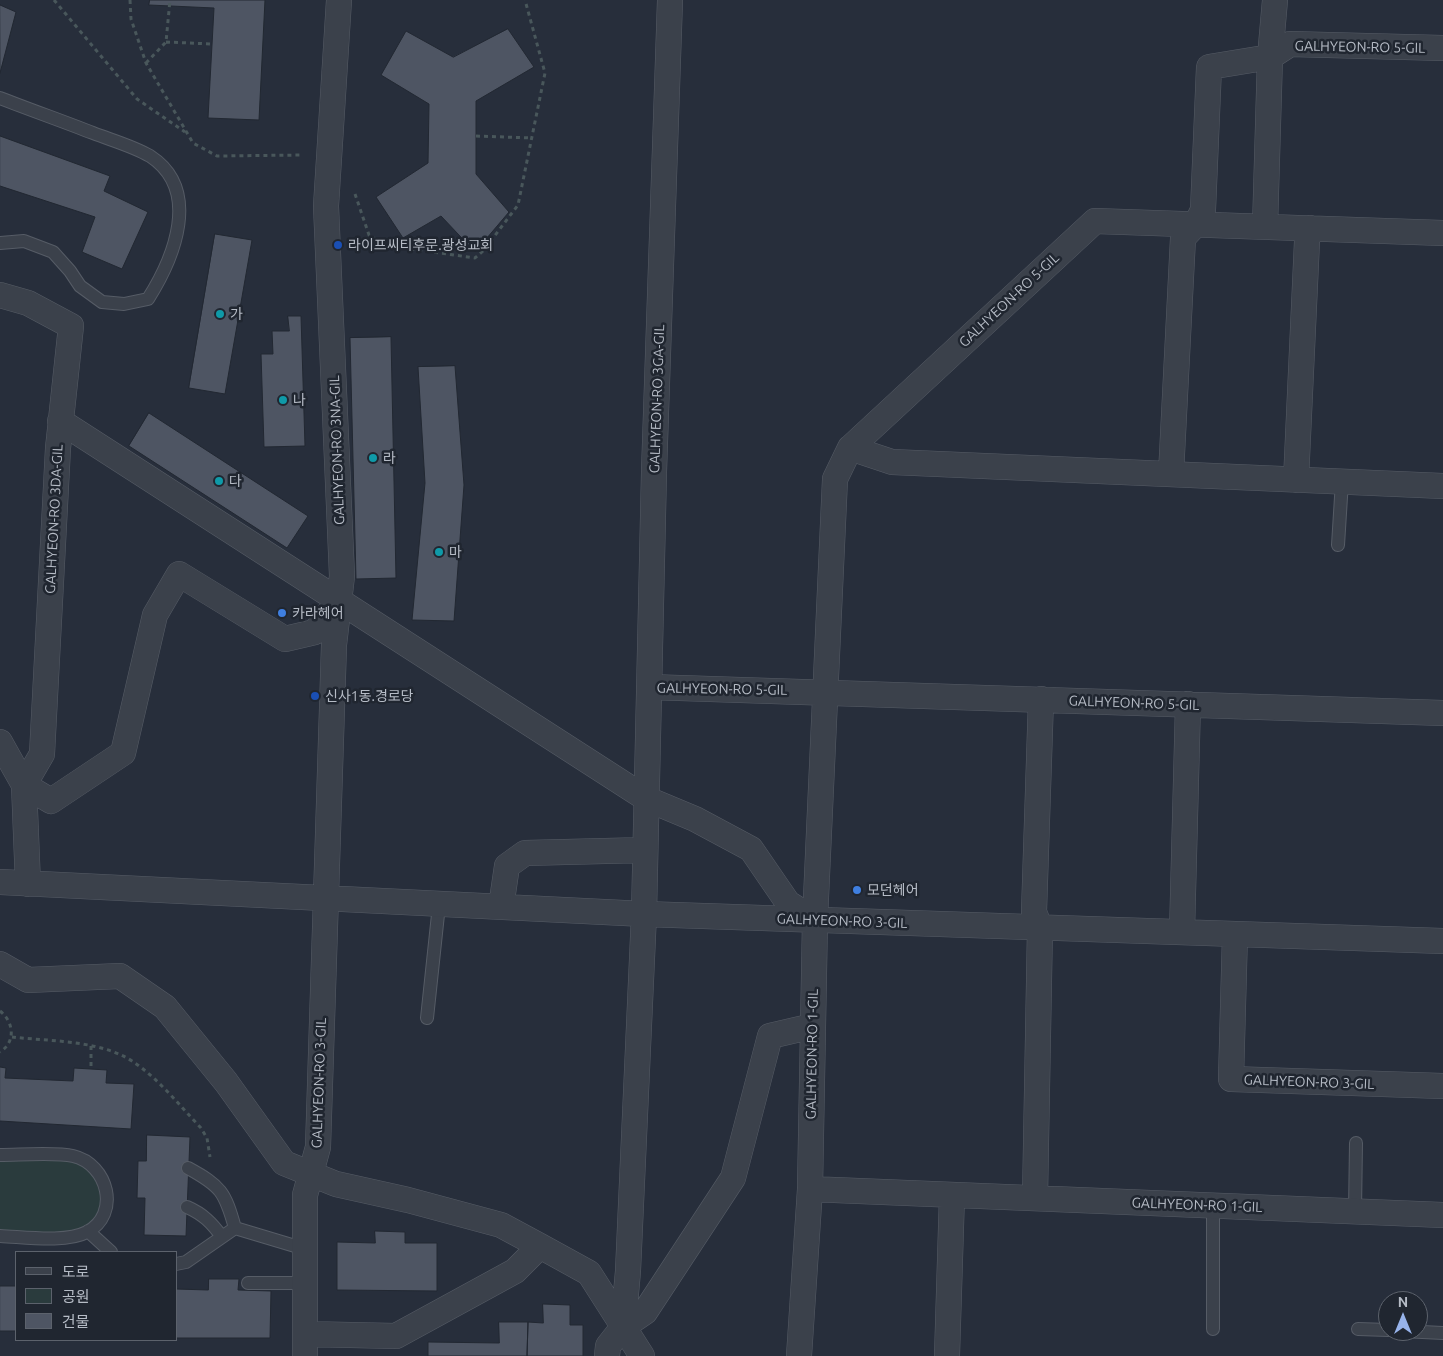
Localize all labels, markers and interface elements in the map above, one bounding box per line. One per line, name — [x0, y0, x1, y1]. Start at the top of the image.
street label: GALHYEON-RO 5-GIL — [1295, 37, 1425, 57]
place label: 라이프씨티후문.광성교회 — [348, 237, 493, 253]
marker: 라이프씨티후문.광성교회 — [332, 239, 344, 251]
street label: GALHYEON-RO 5-GIL — [956, 249, 1062, 351]
place label: 가 — [230, 306, 243, 322]
marker: 가 — [214, 308, 226, 320]
street label: GALHYEON-RO 3GA-GIL — [646, 324, 668, 474]
street label: GALHYEON-RO 3NA-GIL — [326, 375, 348, 525]
place label: 나 — [293, 392, 306, 408]
marker: 나 — [277, 394, 289, 406]
street label: GALHYEON-RO 3DA-GIL — [42, 444, 66, 594]
place label: 라 — [383, 450, 396, 466]
marker: 라 — [367, 452, 379, 464]
place label: 다 — [229, 473, 242, 489]
marker: 다 — [213, 475, 225, 487]
place label: 마 — [449, 544, 462, 560]
marker: 마 — [433, 546, 445, 558]
place label: 카라헤어 — [292, 605, 344, 621]
marker: 카라헤어 — [276, 607, 288, 619]
street label: GALHYEON-RO 5-GIL — [657, 679, 787, 699]
place label: 신사1동.경로당 — [325, 688, 414, 704]
marker: 신사1동.경로당 — [309, 690, 321, 702]
street label: GALHYEON-RO 5-GIL — [1068, 692, 1200, 714]
place label: 모던헤어 — [867, 882, 919, 898]
marker: 모던헤어 — [851, 884, 863, 896]
street label: GALHYEON-RO 3-GIL — [776, 910, 908, 932]
street label: GALHYEON-RO 1-GIL — [802, 989, 822, 1119]
street label: GALHYEON-RO 3-GIL — [308, 1017, 330, 1149]
street label: GALHYEON-RO 3-GIL — [1243, 1071, 1375, 1093]
street label: GALHYEON-RO 1-GIL — [1131, 1194, 1263, 1216]
legend — [15, 1251, 178, 1341]
text: 도로 — [62, 1263, 90, 1280]
text: 공원 — [62, 1288, 90, 1305]
north arrow — [1378, 1291, 1428, 1341]
text: N — [1398, 1294, 1408, 1310]
text: 건물 — [62, 1313, 90, 1330]

